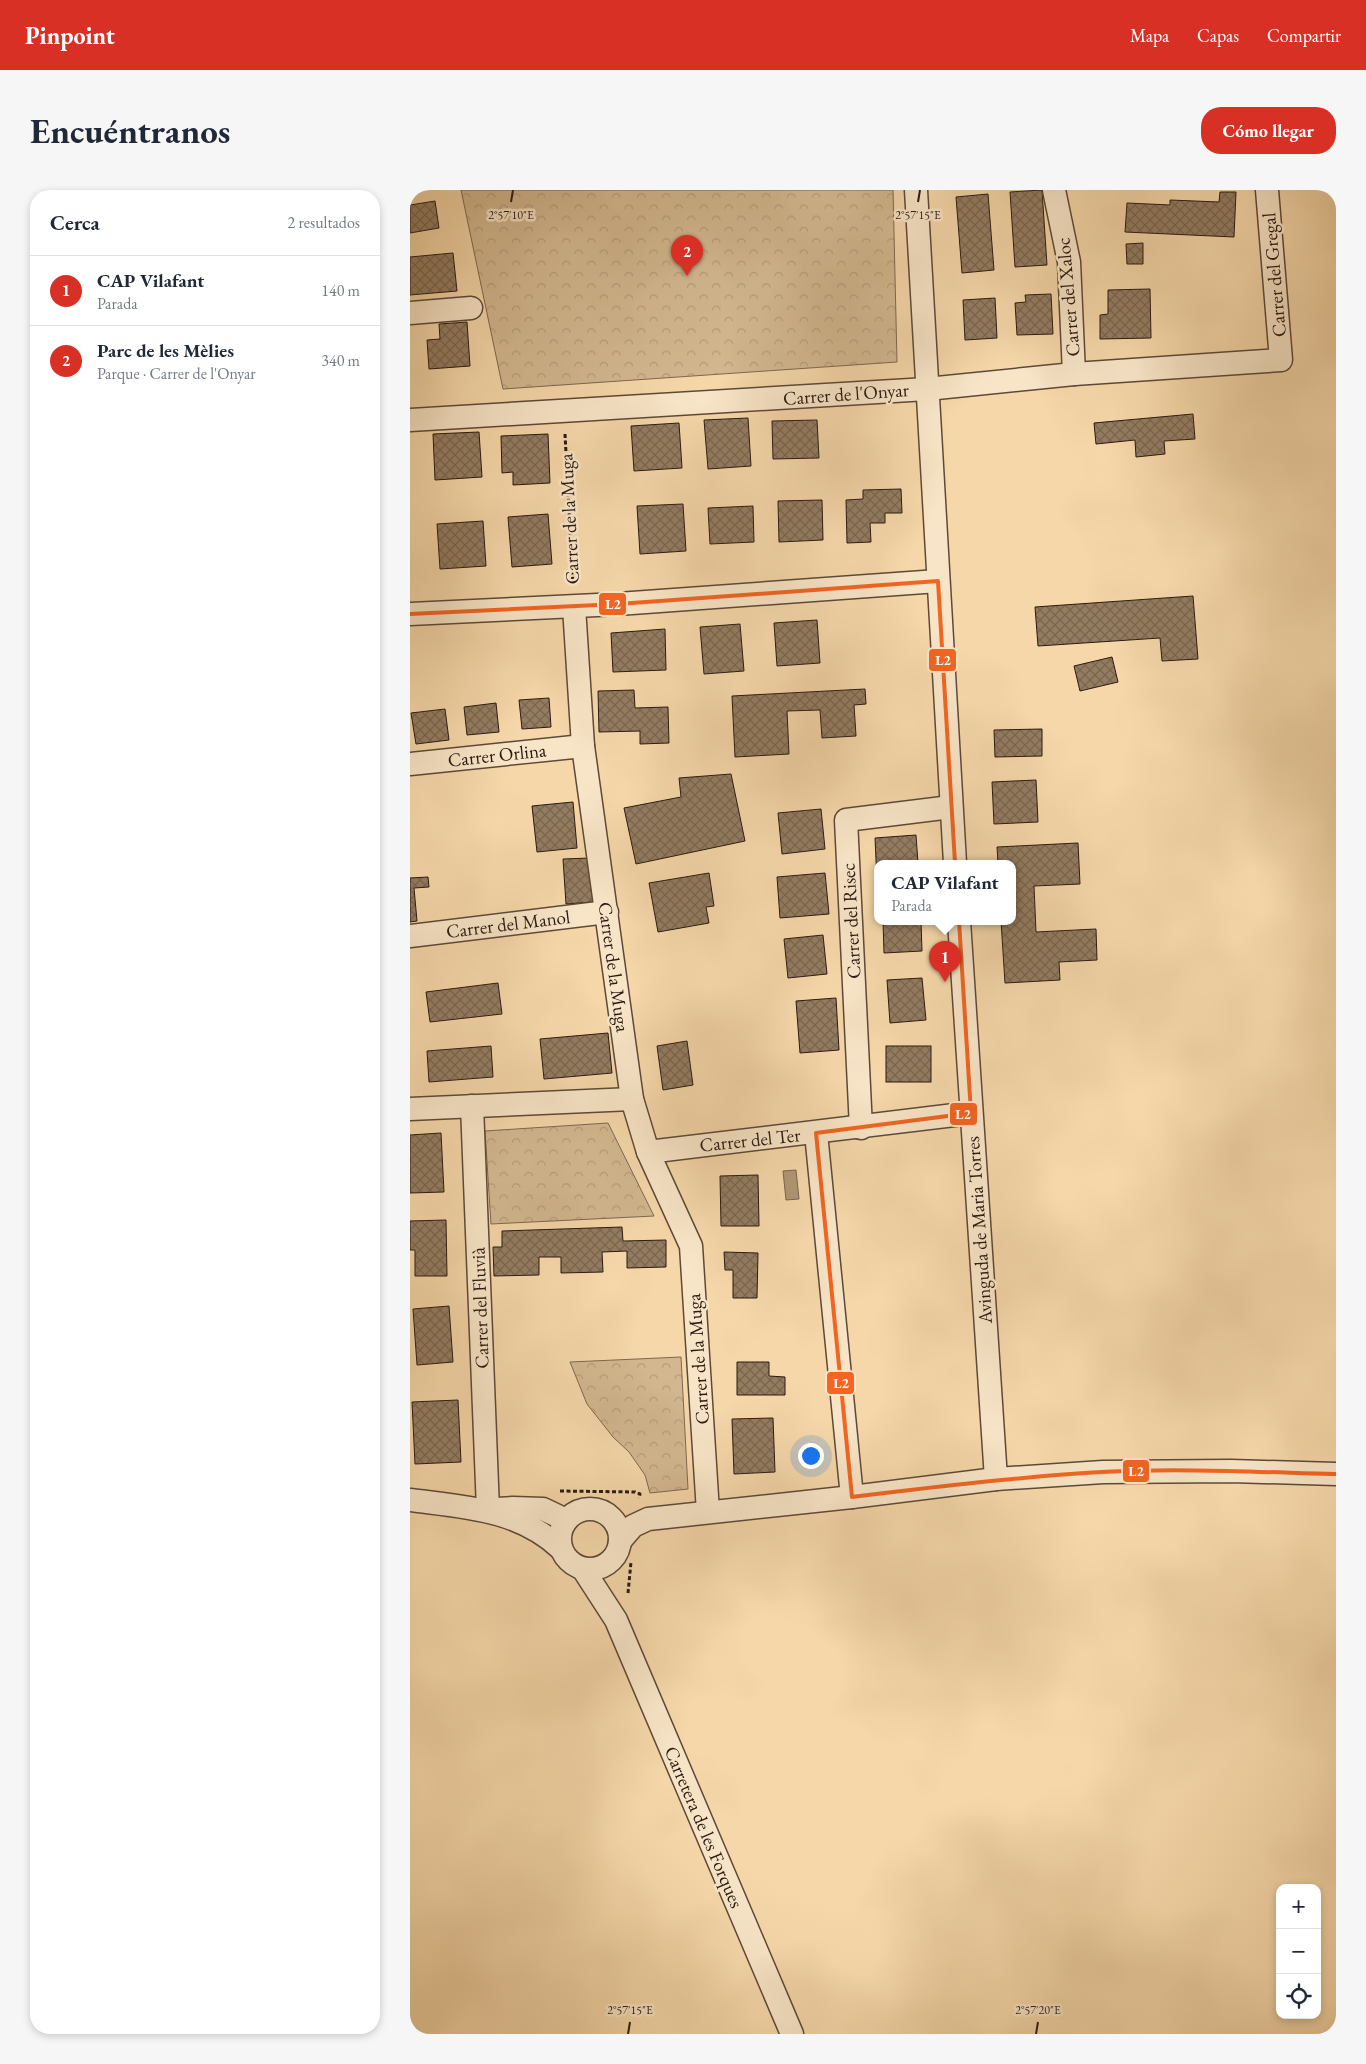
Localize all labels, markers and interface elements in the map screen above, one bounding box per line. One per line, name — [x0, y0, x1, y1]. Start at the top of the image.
text: Pinpoint — [25, 20, 115, 51]
text: Mapa — [1130, 24, 1169, 47]
text: Capas — [1197, 24, 1239, 47]
text: Compartir — [1267, 24, 1341, 47]
button: Cómo llegar — [1201, 107, 1336, 154]
text: Encuéntranos — [30, 108, 230, 153]
text: 2°57'10"E — [488, 207, 534, 223]
text: 2°57'15"E — [895, 207, 941, 223]
text: Cerca — [50, 209, 100, 236]
street label: Carrer del Gregal — [1256, 211, 1292, 338]
text: 2 resultados — [288, 212, 360, 233]
pin: 2 — [671, 235, 703, 276]
street label: Carrer del Xaloc — [1050, 236, 1086, 358]
text: CAP Vilafant — [97, 268, 204, 293]
text: 1 — [62, 280, 70, 301]
text: 140 m — [321, 280, 360, 301]
text: Parada — [97, 293, 138, 314]
text: Parc de les Mèlies — [97, 338, 234, 363]
text: 2 — [62, 350, 70, 371]
text: 340 m — [321, 350, 360, 371]
text: Parque · Carrer de l'Onyar — [97, 363, 256, 384]
street label: Carrer de l'Onyar — [782, 377, 910, 411]
street label: Carrer de la Muga — [553, 452, 585, 585]
line badge: L2 — [598, 592, 627, 616]
text: L2 — [605, 595, 621, 613]
line badge: L2 — [928, 648, 957, 672]
text: L2 — [935, 651, 951, 669]
street label: Carrer Orlina — [446, 737, 548, 773]
popup — [874, 860, 1016, 925]
street label: Carrer del Risec — [835, 862, 867, 980]
text: CAP Vilafant — [891, 870, 999, 895]
text: Parada — [891, 895, 932, 916]
street label: Carrer de la Muga — [593, 900, 636, 1034]
street label: Carrer del Manol — [445, 904, 572, 944]
pin: 1 — [929, 941, 961, 982]
line badge: L2 — [949, 1102, 978, 1126]
text: L2 — [955, 1105, 971, 1123]
street label: Carrer del Ter — [698, 1122, 802, 1158]
street label: Avinguda de Maria Torres — [960, 1135, 998, 1326]
street label: Carrer del Fluvià — [465, 1246, 495, 1369]
street label: Carrer de la Muga — [681, 1292, 715, 1425]
line badge: L2 — [826, 1371, 855, 1395]
text: L2 — [833, 1374, 849, 1392]
your location — [798, 1443, 824, 1469]
line badge: L2 — [1122, 1459, 1150, 1483]
text: L2 — [1128, 1462, 1144, 1480]
street label: Carretera de les Forques — [659, 1742, 749, 1912]
map controls — [1276, 1884, 1321, 2019]
button: + — [1276, 1884, 1321, 1929]
button: − — [1276, 1929, 1321, 1974]
button: locate — [1276, 1974, 1321, 2019]
text: 2°57'15"E — [607, 2002, 653, 2018]
text: 2°57'20"E — [1015, 2002, 1061, 2018]

